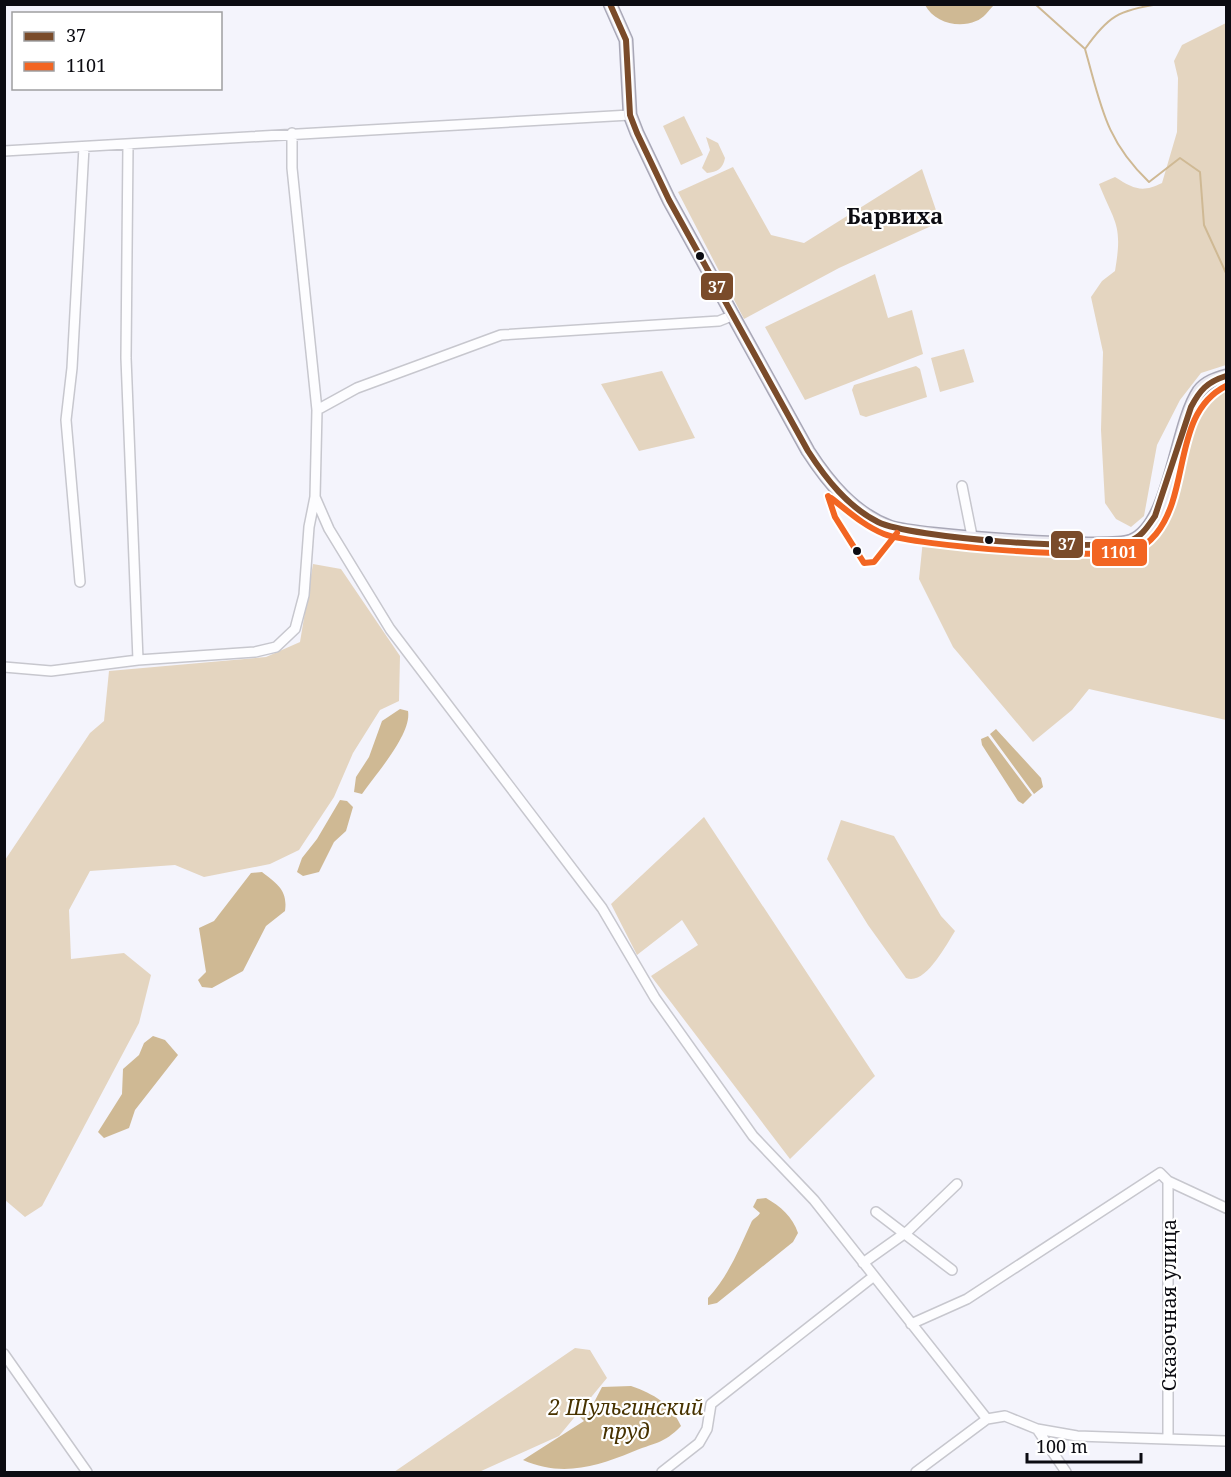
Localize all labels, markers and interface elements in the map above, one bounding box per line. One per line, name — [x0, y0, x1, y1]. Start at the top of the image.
legend — [12, 12, 222, 90]
text: 37 — [66, 23, 86, 47]
text: 1101 — [66, 53, 106, 77]
district label: Барвиха — [847, 200, 943, 230]
unlabelled marker — [694, 250, 706, 262]
line badge: 37 — [700, 272, 734, 301]
text: 37 — [708, 276, 726, 298]
line badge: 37 — [1050, 530, 1084, 559]
text: 37 — [1058, 533, 1076, 555]
unlabelled marker — [983, 534, 995, 546]
line badge: 1101 — [1091, 538, 1148, 567]
text: 1101 — [1101, 541, 1137, 563]
unlabelled marker — [851, 545, 863, 557]
street label: Сказочная улица — [1155, 1219, 1182, 1391]
water label: 2 Шульгинский пруд — [548, 1393, 704, 1445]
scale bar — [1027, 1426, 1141, 1464]
text: 100 m — [1036, 1434, 1088, 1458]

